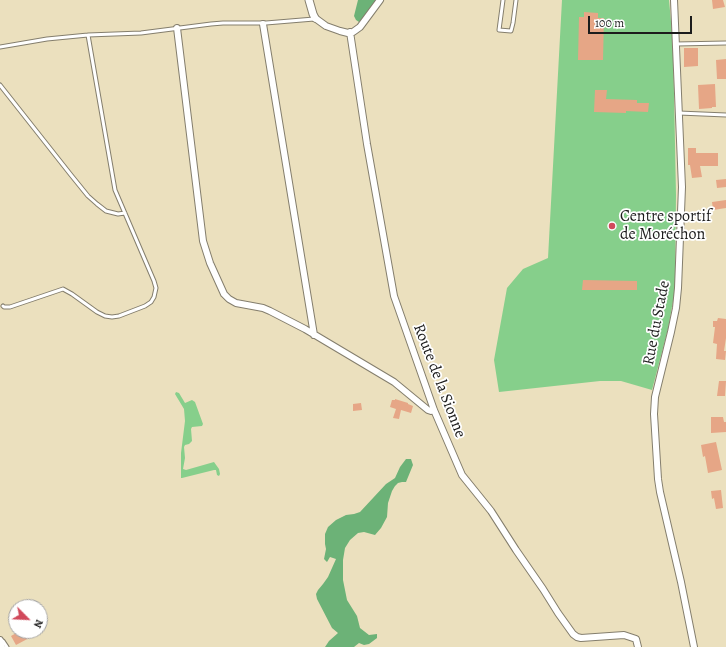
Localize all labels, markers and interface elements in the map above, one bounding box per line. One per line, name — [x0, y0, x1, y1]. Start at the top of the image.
scale bar — [590, 8, 694, 34]
text: 100 m — [595, 15, 624, 31]
place label: Centre sportif de Moréchon — [620, 207, 711, 245]
marker: Centre sportif de Moréchon — [607, 221, 617, 231]
street label: Rue du Stade — [639, 279, 675, 367]
street label: Route de la Sionne — [408, 321, 470, 441]
north arrow — [8, 599, 48, 639]
text: N — [30, 617, 47, 630]

